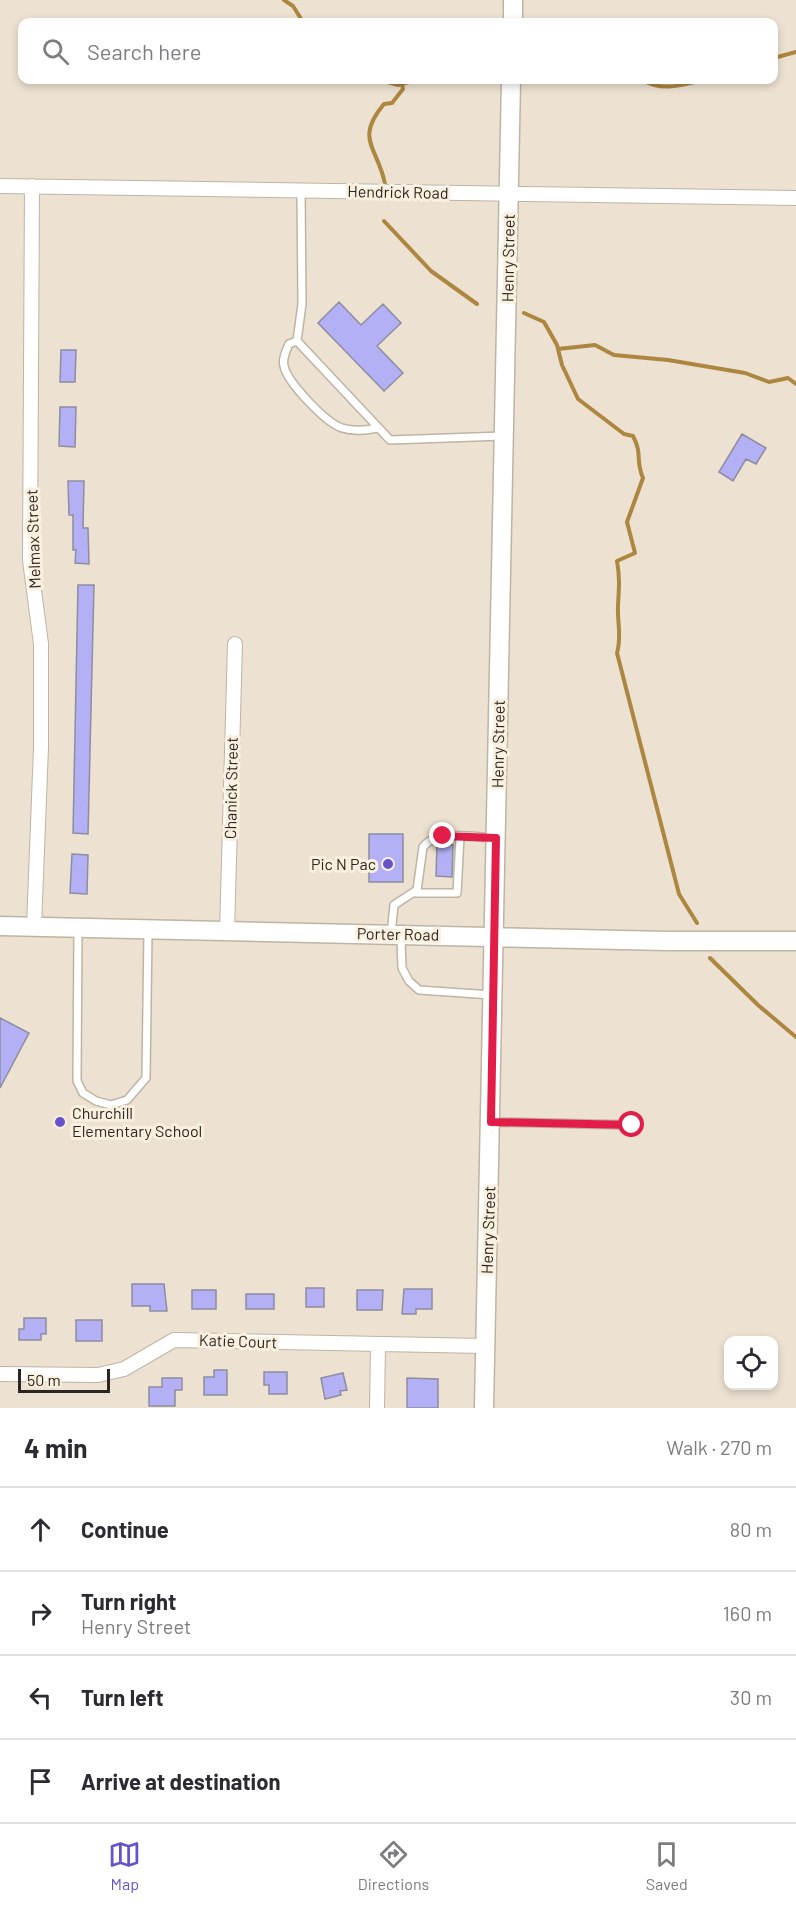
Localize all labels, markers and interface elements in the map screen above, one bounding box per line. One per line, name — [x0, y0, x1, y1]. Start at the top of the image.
search box — [18, 18, 778, 84]
icon: search — [39, 35, 72, 68]
text: Search here — [87, 38, 201, 64]
street label: Hendrick Road — [347, 181, 449, 202]
street label: Henry Street — [497, 214, 518, 302]
street label: Melmax Street — [21, 489, 44, 589]
street label: Henry Street — [487, 700, 508, 788]
street label: Chanick Street — [220, 737, 241, 839]
route end — [429, 822, 455, 848]
place label: Pic N Pac — [311, 854, 376, 873]
marker: Pic N Pac — [381, 857, 395, 871]
street label: Porter Road — [357, 923, 439, 944]
place label: Churchill Elementary School — [72, 1103, 202, 1140]
route start — [618, 1111, 644, 1137]
marker: Churchill Elementary School — [53, 1115, 67, 1129]
street label: Henry Street — [476, 1186, 499, 1274]
street label: Katie Court — [199, 1330, 278, 1351]
map controls — [724, 1336, 778, 1390]
button: locate — [724, 1336, 778, 1390]
scale bar — [18, 1366, 110, 1394]
text: 50 m — [27, 1370, 61, 1389]
text: 4 min — [24, 1432, 88, 1463]
text: Walk · 270 m — [666, 1435, 772, 1459]
icon: ahead — [24, 1513, 57, 1546]
text: Continue — [81, 1516, 169, 1542]
text: 80 m — [730, 1517, 772, 1541]
text: Turn right — [81, 1588, 176, 1614]
icon: right — [24, 1597, 57, 1630]
text: 160 m — [723, 1601, 772, 1625]
text: Henry Street — [81, 1614, 191, 1638]
icon: left — [24, 1681, 57, 1714]
text: Turn left — [81, 1684, 164, 1710]
text: 30 m — [730, 1685, 772, 1709]
icon: arrive — [24, 1765, 57, 1798]
text: Arrive at destination — [81, 1768, 280, 1794]
tab: Map — [108, 1838, 141, 1893]
tab: Directions — [358, 1838, 429, 1893]
tab: Saved — [646, 1838, 688, 1893]

